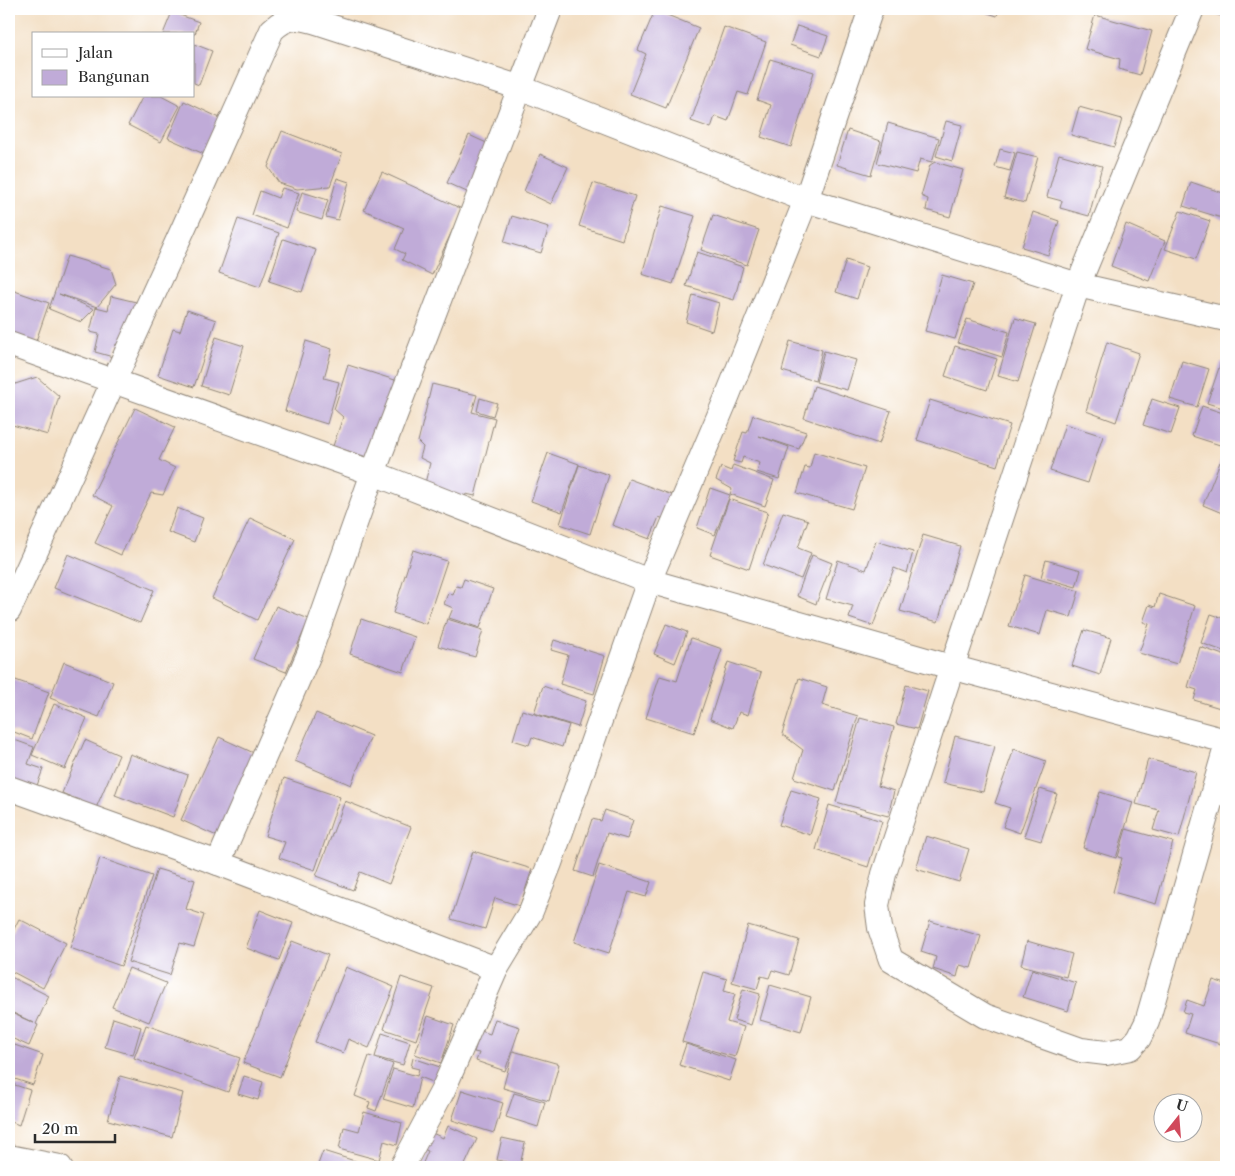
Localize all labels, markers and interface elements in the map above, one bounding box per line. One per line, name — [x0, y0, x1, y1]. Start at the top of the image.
legend — [32, 32, 195, 98]
text: Jalan — [76, 43, 113, 62]
text: Bangunan — [78, 67, 150, 86]
north arrow — [1152, 1094, 1202, 1144]
text: U — [1174, 1095, 1190, 1116]
scale bar — [35, 1111, 115, 1143]
text: 20 m — [42, 1119, 78, 1138]

